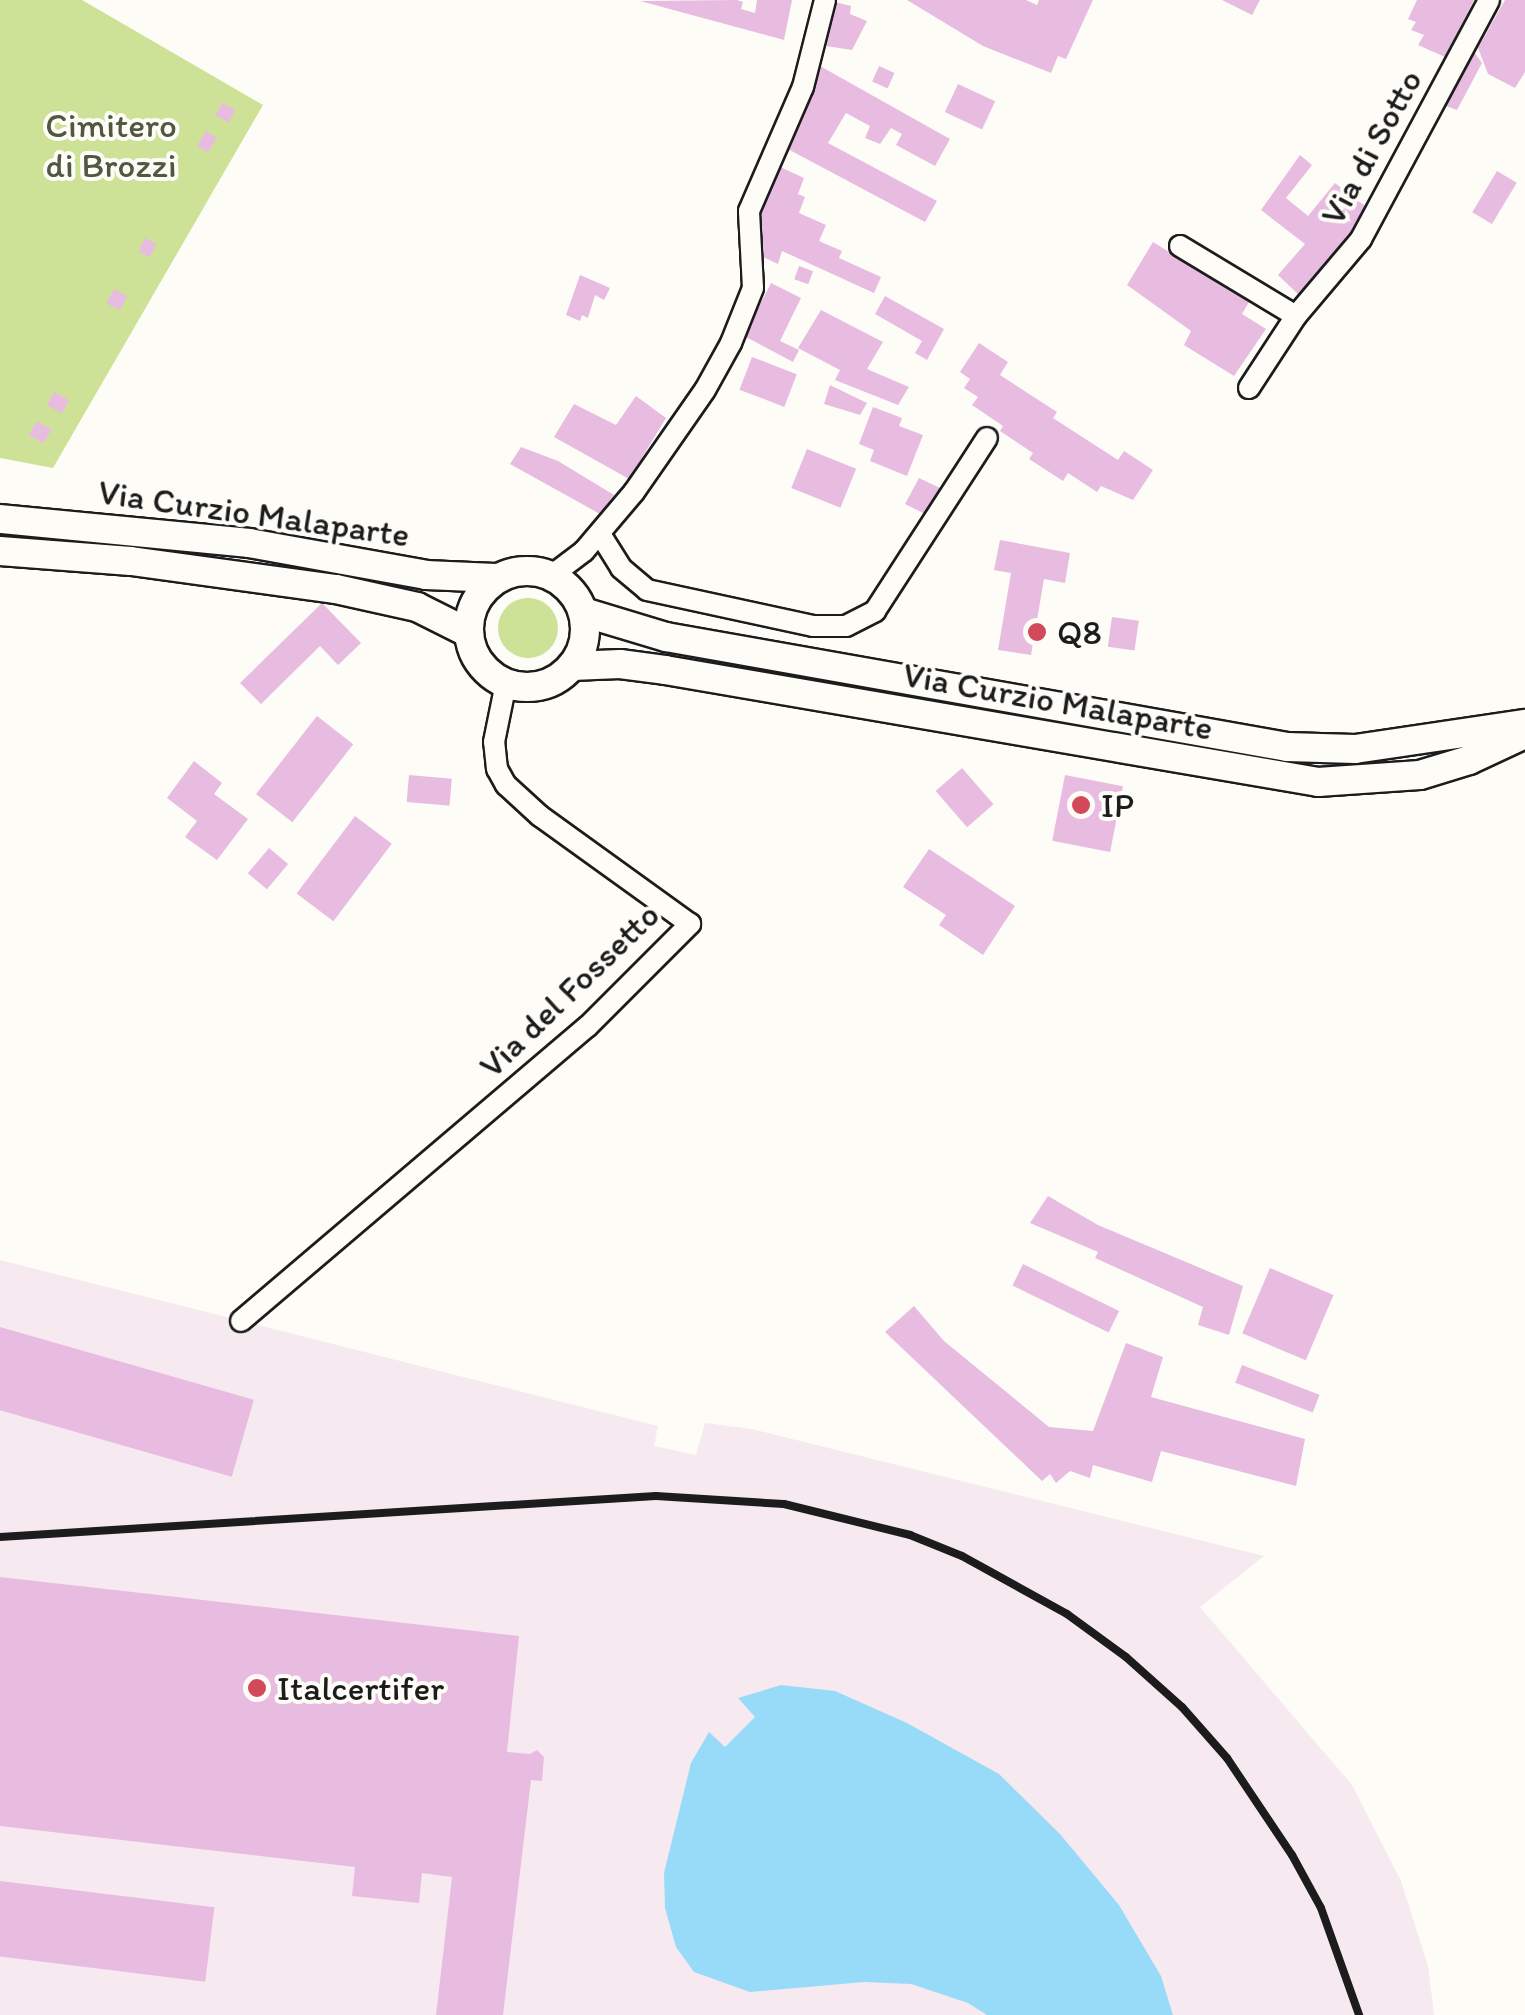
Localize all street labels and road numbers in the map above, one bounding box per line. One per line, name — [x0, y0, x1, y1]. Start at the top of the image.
street label: Via di Sotto — [1311, 62, 1431, 232]
street label: Via Curzio Malaparte — [96, 470, 412, 556]
street label: Via Curzio Malaparte — [900, 653, 1216, 749]
street label: Via del Fossetto — [470, 894, 668, 1086]

